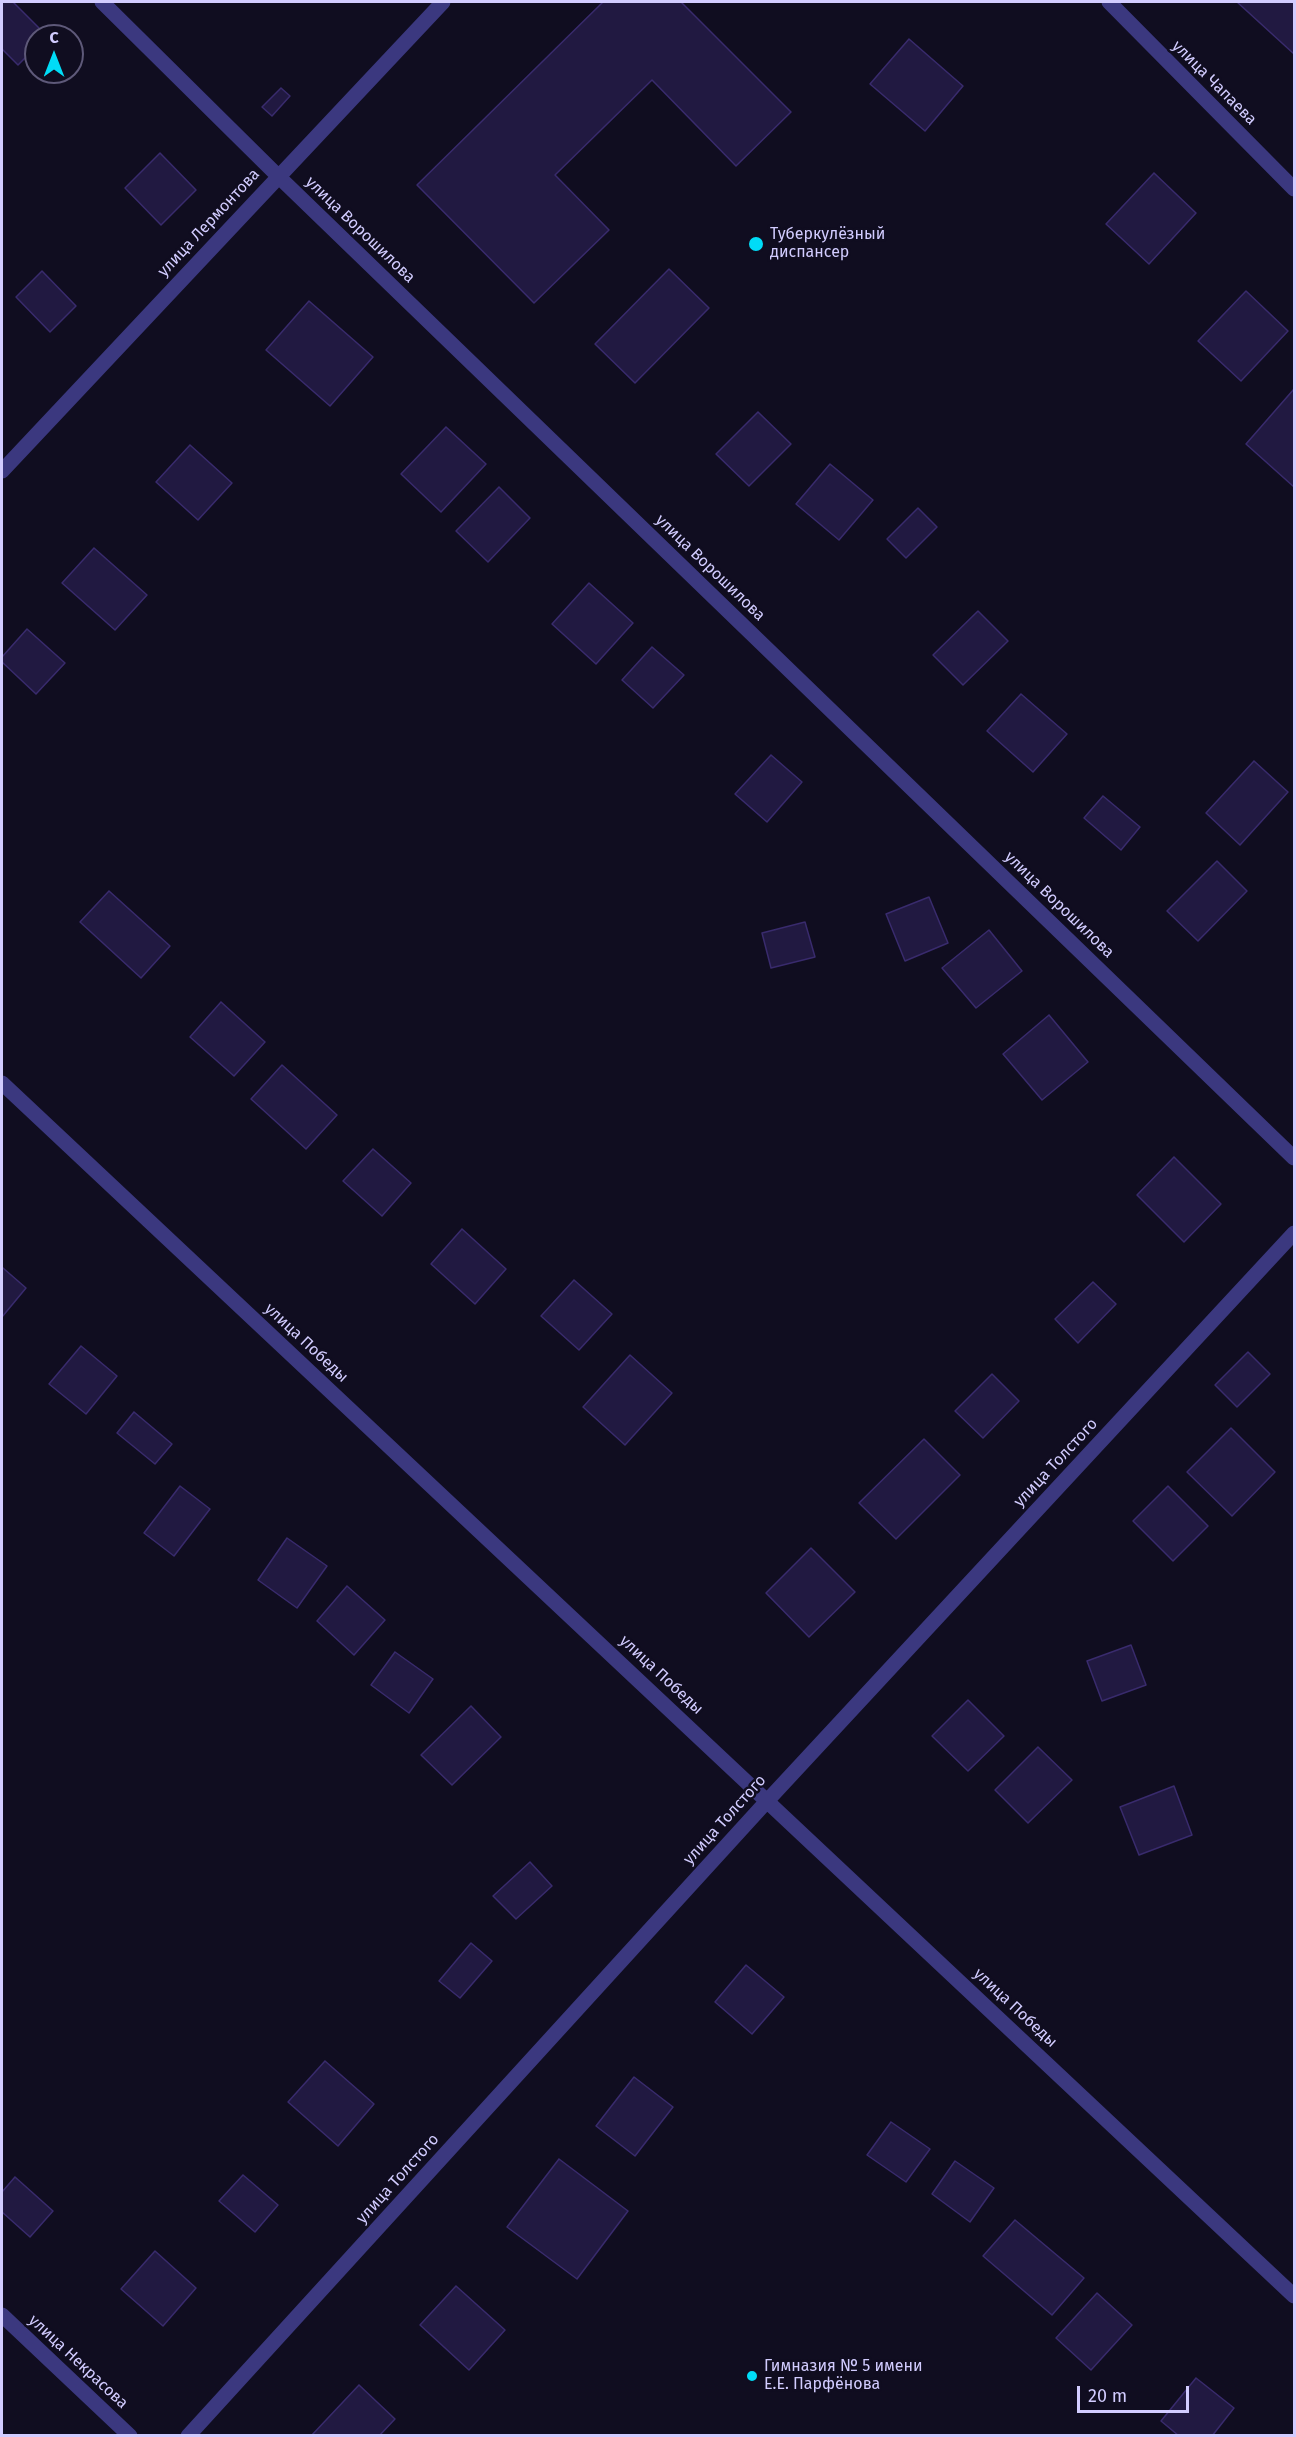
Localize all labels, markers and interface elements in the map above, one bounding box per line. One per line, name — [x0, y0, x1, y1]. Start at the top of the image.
north arrow — [24, 24, 84, 84]
text: С — [49, 28, 59, 47]
street label: улица Чапаева — [1168, 37, 1260, 129]
street label: улица Лермонтова — [154, 165, 264, 281]
street label: улица Ворошилова — [301, 173, 419, 287]
place label: Туберкулёзный диспансер — [770, 225, 885, 263]
marker: Туберкулёзный диспансер — [747, 235, 765, 253]
street label: улица Ворошилова — [651, 511, 769, 625]
street label: улица Ворошилова — [1000, 848, 1118, 962]
street label: улица Победы — [260, 1299, 352, 1387]
street label: улица Толстого — [1010, 1415, 1102, 1511]
street label: улица Победы — [615, 1631, 707, 1719]
street label: улица Толстого — [680, 1771, 770, 1869]
street label: улица Победы — [969, 1964, 1061, 2052]
street label: улица Толстого — [353, 2130, 443, 2228]
street label: улица Некрасова — [24, 2311, 132, 2413]
place label: Гимназия № 5 имени Е.Е. Парфёнова — [764, 2357, 923, 2395]
marker: Гимназия № 5 имени Е.Е. Парфёнова — [745, 2369, 759, 2383]
scale bar — [1080, 2374, 1192, 2412]
text: 20 m — [1088, 2385, 1127, 2407]

